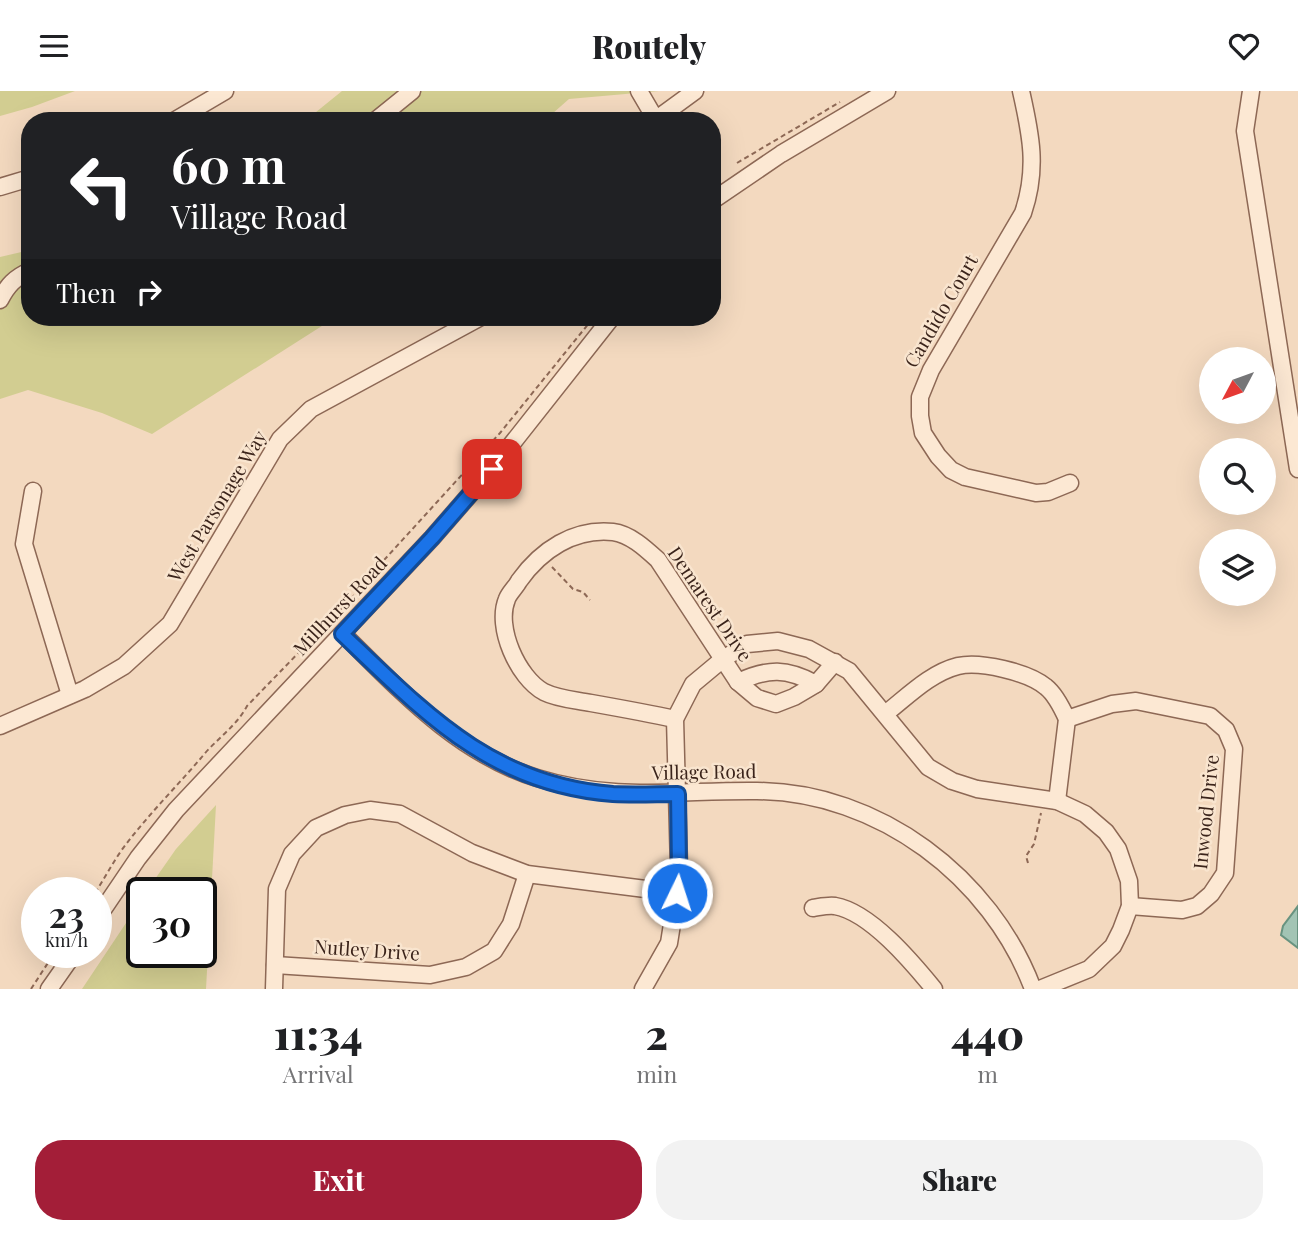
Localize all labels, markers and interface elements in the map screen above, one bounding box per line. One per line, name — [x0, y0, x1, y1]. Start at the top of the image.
text: Routely — [592, 24, 706, 67]
icon: menu — [35, 27, 73, 65]
icon: heart — [1225, 27, 1263, 65]
text: 60 m — [171, 131, 286, 196]
icon: left — [56, 140, 147, 231]
text: Village Road — [171, 194, 347, 237]
street label: Candido Court — [897, 249, 983, 372]
icon: right — [130, 273, 168, 311]
text: Then — [56, 275, 116, 310]
north arrow — [1199, 347, 1276, 423]
map controls — [1199, 347, 1276, 606]
street label: West Parsonage Way — [160, 425, 272, 587]
button: search — [1199, 438, 1276, 515]
pin — [462, 439, 522, 499]
icon: arrive — [473, 450, 511, 488]
button: layers — [1199, 529, 1276, 606]
street label: Demarest Drive — [663, 541, 759, 666]
street label: Millhurst Road — [287, 550, 392, 660]
street label: Inwood Drive — [1186, 753, 1224, 871]
street label: Village Road — [650, 757, 757, 785]
position arrow — [640, 856, 714, 930]
speed limit sign: 30 — [126, 877, 217, 968]
text: 23 — [49, 890, 84, 937]
text: km/h — [45, 928, 88, 952]
street label: Nutley Drive — [313, 932, 421, 966]
text: 11:34 — [274, 1005, 363, 1061]
text: 2 — [646, 1005, 668, 1061]
text: 440 — [951, 1005, 1024, 1061]
text: Arrival — [283, 1058, 354, 1089]
text: min — [636, 1058, 677, 1089]
text: m — [977, 1058, 998, 1089]
button: Exit — [35, 1140, 642, 1220]
button: Share — [656, 1140, 1263, 1220]

